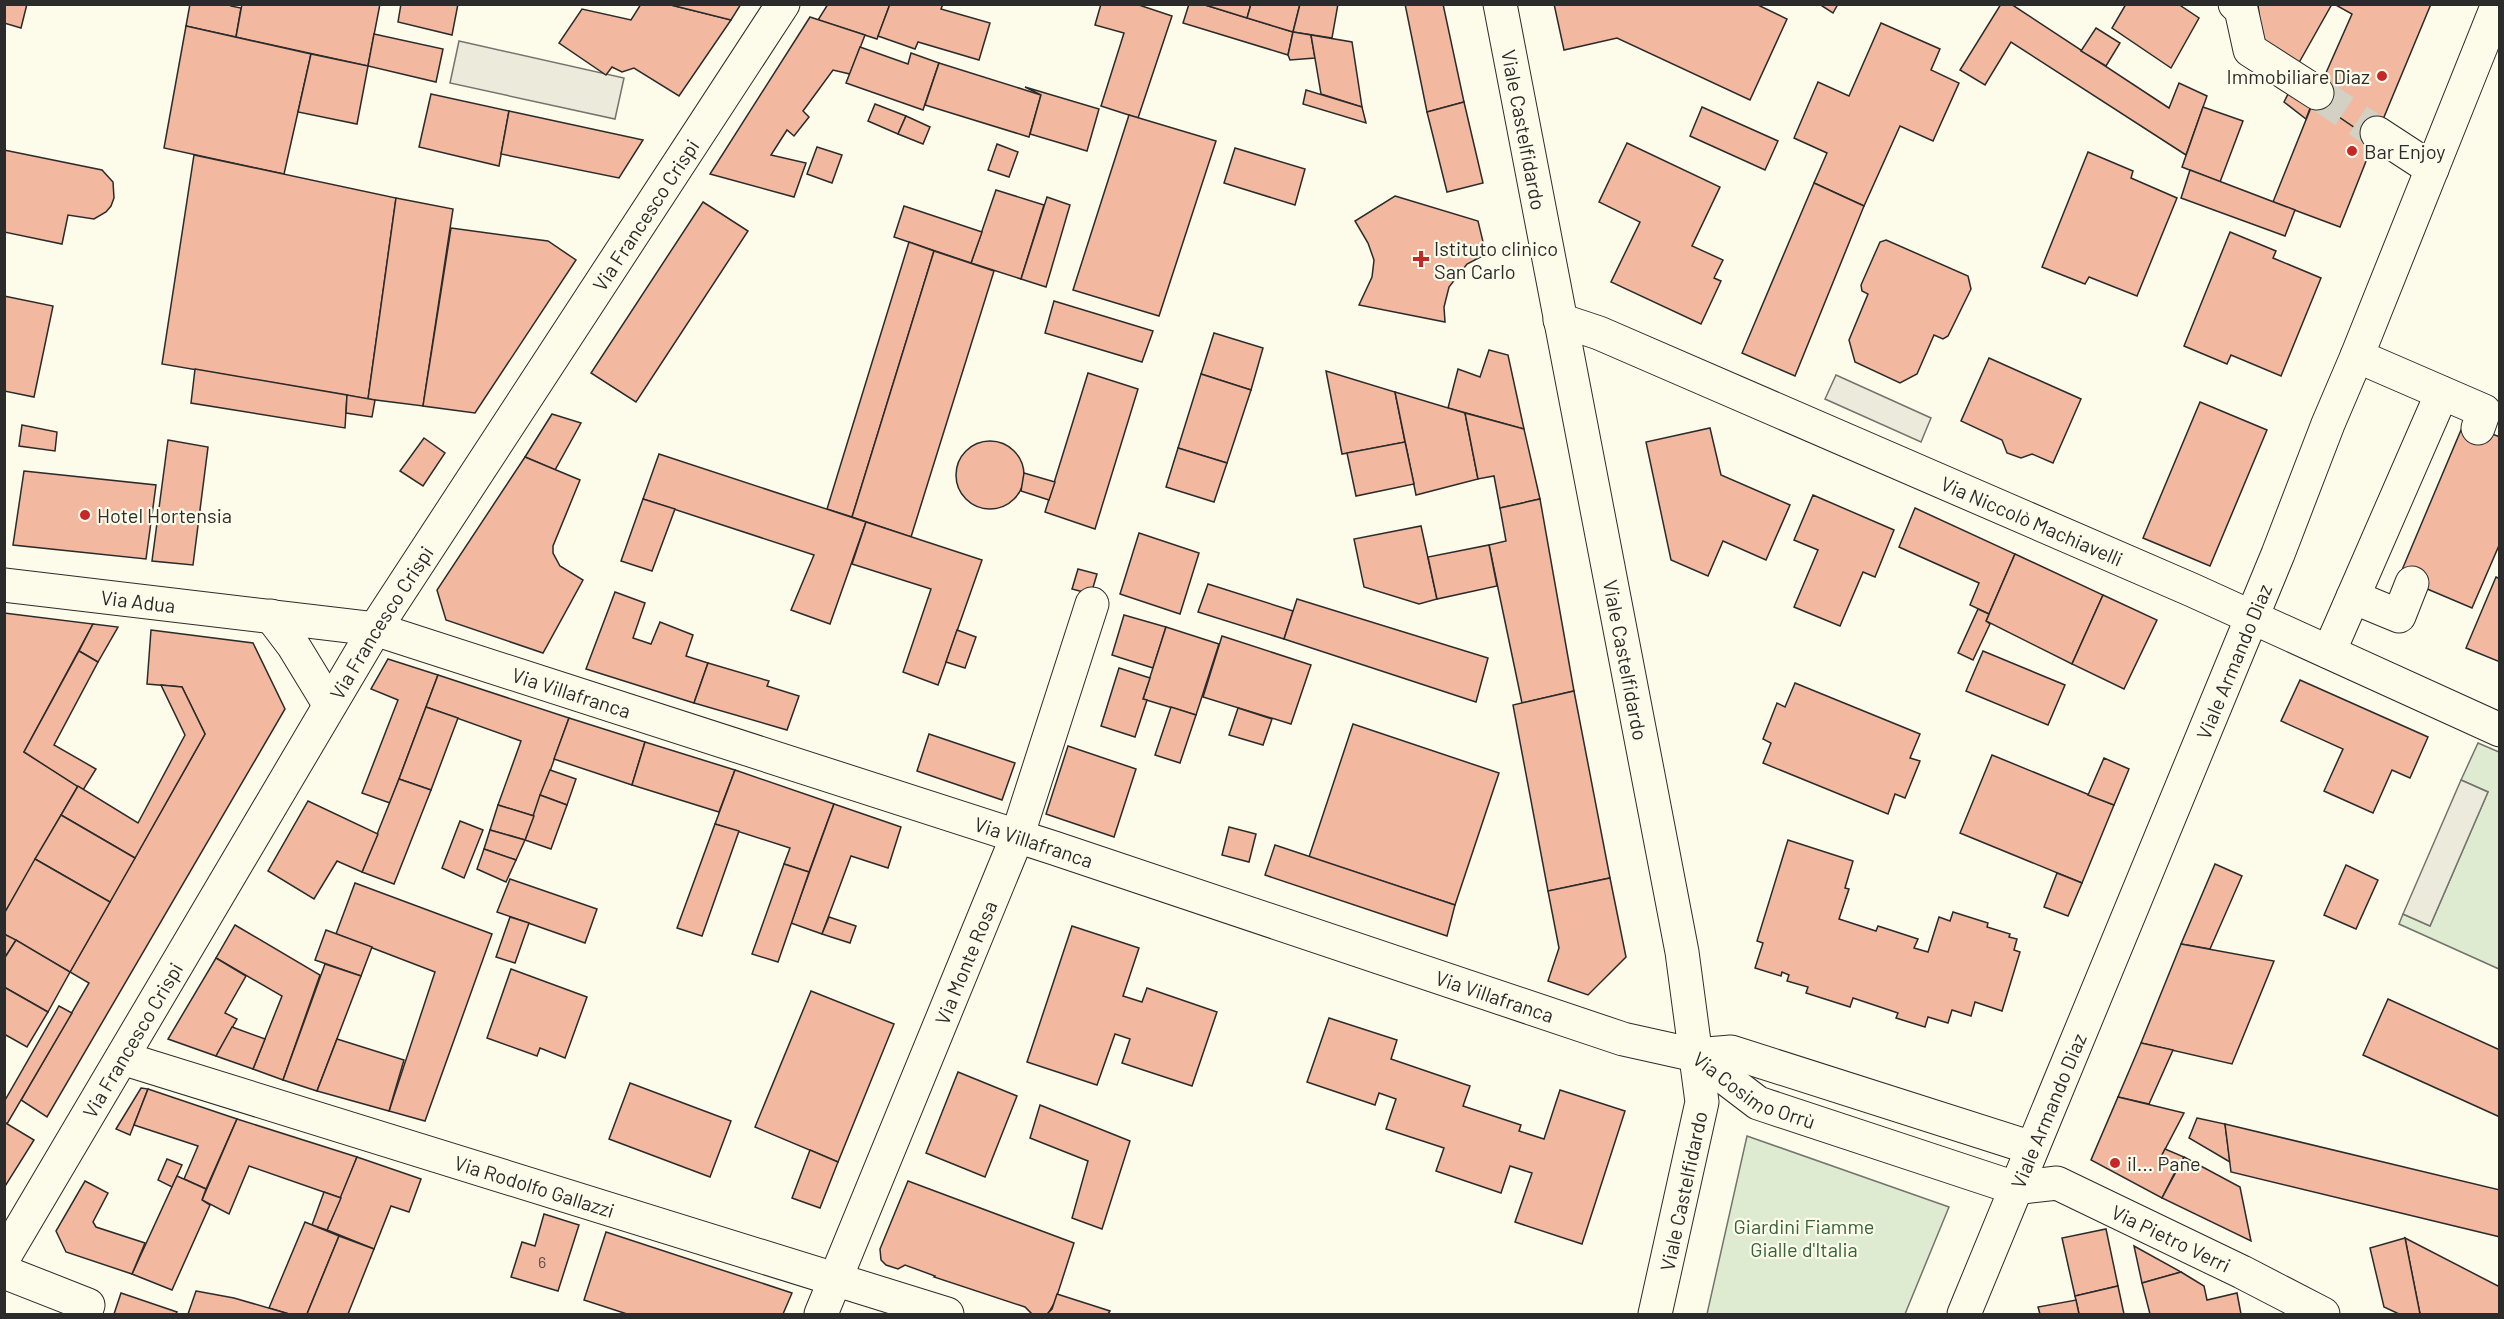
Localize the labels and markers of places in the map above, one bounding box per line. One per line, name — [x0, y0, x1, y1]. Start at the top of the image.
place label: Immobiliare Diaz — [2227, 64, 2370, 88]
marker: Immobiliare Diaz — [2375, 69, 2389, 83]
place label: Bar Enjoy — [2364, 139, 2445, 163]
marker: Bar Enjoy — [2345, 144, 2359, 158]
place label: Istituto clinico San Carlo — [1434, 236, 1558, 283]
marker: Istituto clinico San Carlo — [1412, 250, 1430, 268]
place label: Hotel Hortensia — [97, 503, 232, 527]
marker: Hotel Hortensia — [78, 508, 92, 522]
place label: il... Pane — [2127, 1151, 2201, 1175]
marker: il... Pane — [2108, 1156, 2122, 1170]

